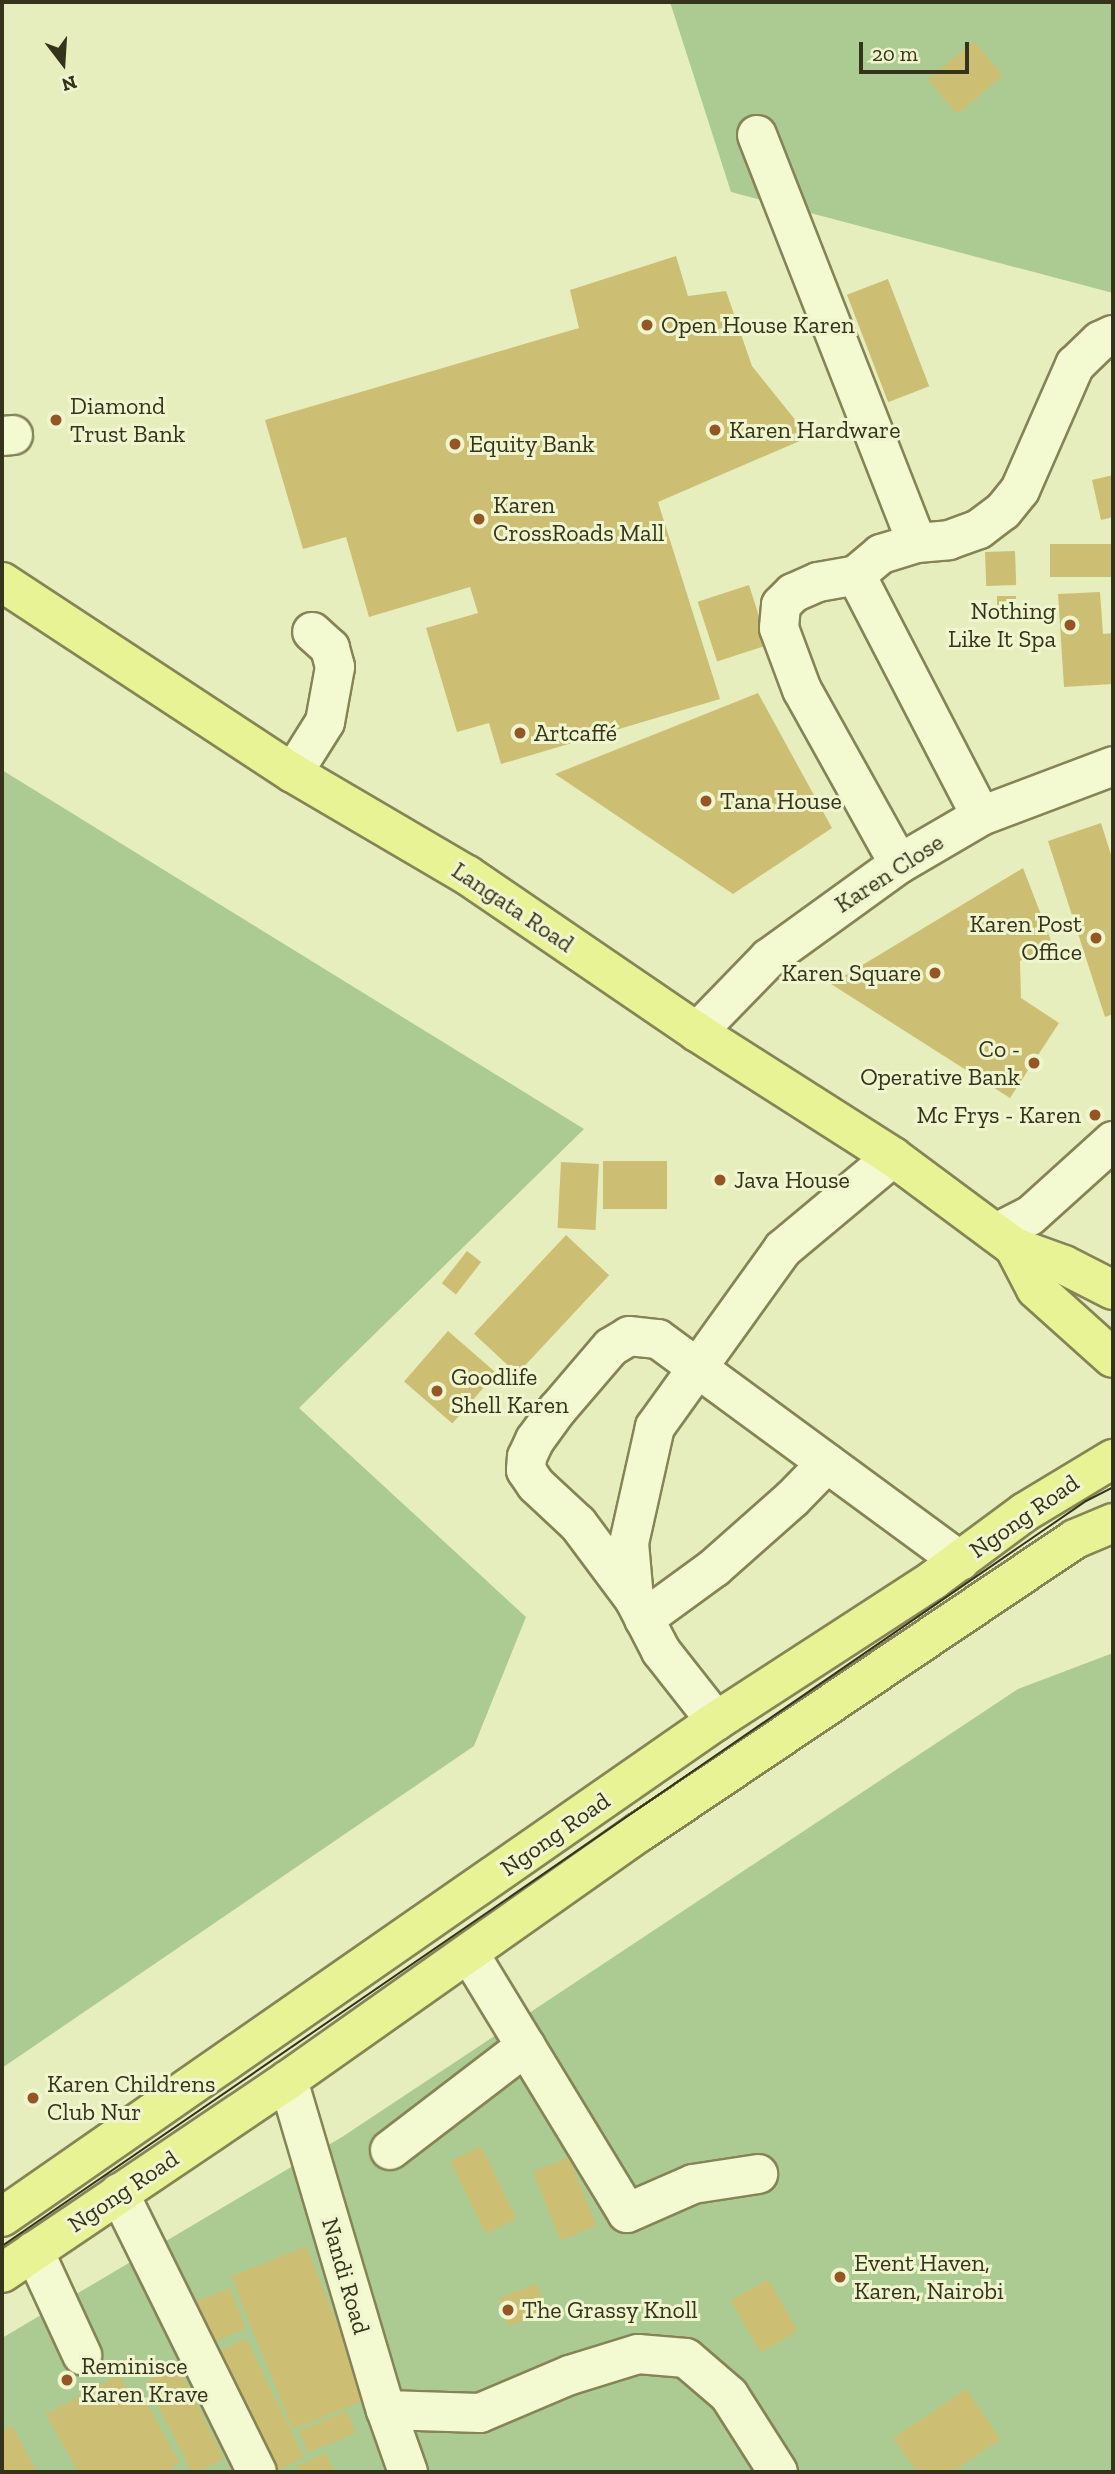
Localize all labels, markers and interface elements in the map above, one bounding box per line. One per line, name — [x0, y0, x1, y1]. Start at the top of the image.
north arrow — [28, 28, 98, 98]
scale bar — [863, 28, 973, 72]
text: 20 m — [872, 41, 918, 66]
text: N — [59, 70, 80, 97]
place label: Open House Karen — [661, 311, 855, 339]
marker: Open House Karen — [639, 317, 655, 333]
place label: Diamond Trust Bank — [70, 392, 185, 448]
marker: Diamond Trust Bank — [48, 412, 64, 428]
place label: Karen Hardware — [729, 416, 900, 444]
marker: Karen Hardware — [707, 422, 723, 438]
place label: Equity Bank — [469, 430, 595, 458]
marker: Equity Bank — [447, 436, 463, 452]
place label: Karen CrossRoads Mall — [493, 491, 664, 547]
marker: Karen CrossRoads Mall — [471, 511, 487, 527]
place label: Nothing Like It Spa — [948, 597, 1056, 653]
marker: Nothing Like It Spa — [1062, 617, 1078, 633]
place label: Artcaffé — [534, 719, 617, 747]
marker: Artcaffé — [512, 725, 528, 741]
place label: Tana House — [720, 787, 842, 815]
marker: Tana House — [698, 793, 714, 809]
street label: Karen Close — [829, 827, 949, 919]
street label: Langata Road — [447, 856, 579, 958]
place label: Karen Post Office — [969, 910, 1082, 966]
marker: Karen Post Office — [1088, 930, 1104, 946]
place label: Karen Square — [781, 959, 921, 987]
marker: Karen Square — [927, 965, 943, 981]
place label: Co - Operative Bank — [860, 1035, 1020, 1091]
marker: Co - Operative Bank — [1026, 1055, 1042, 1071]
place label: Mc Frys - Karen — [917, 1101, 1081, 1129]
marker: Mc Frys - Karen — [1087, 1107, 1103, 1123]
place label: Java House — [734, 1166, 850, 1194]
marker: Java House — [712, 1172, 728, 1188]
place label: Goodlife Shell Karen — [451, 1363, 569, 1419]
marker: Goodlife Shell Karen — [429, 1383, 445, 1399]
street label: Ngong Road — [964, 1468, 1084, 1564]
street label: Ngong Road — [495, 1786, 615, 1882]
place label: Karen Childrens Club Nur — [47, 2070, 215, 2126]
marker: Karen Childrens Club Nur — [25, 2090, 41, 2106]
street label: Ngong Road — [62, 2144, 184, 2238]
street label: Nandi Road — [316, 2215, 376, 2337]
place label: Event Haven, Karen, Nairobi — [854, 2249, 1004, 2305]
marker: Event Haven, Karen, Nairobi — [832, 2269, 848, 2285]
place label: The Grassy Knoll — [522, 2296, 698, 2324]
marker: The Grassy Knoll — [500, 2302, 516, 2318]
place label: Reminisce Karen Krave — [81, 2352, 208, 2408]
marker: Reminisce Karen Krave — [59, 2372, 75, 2388]

